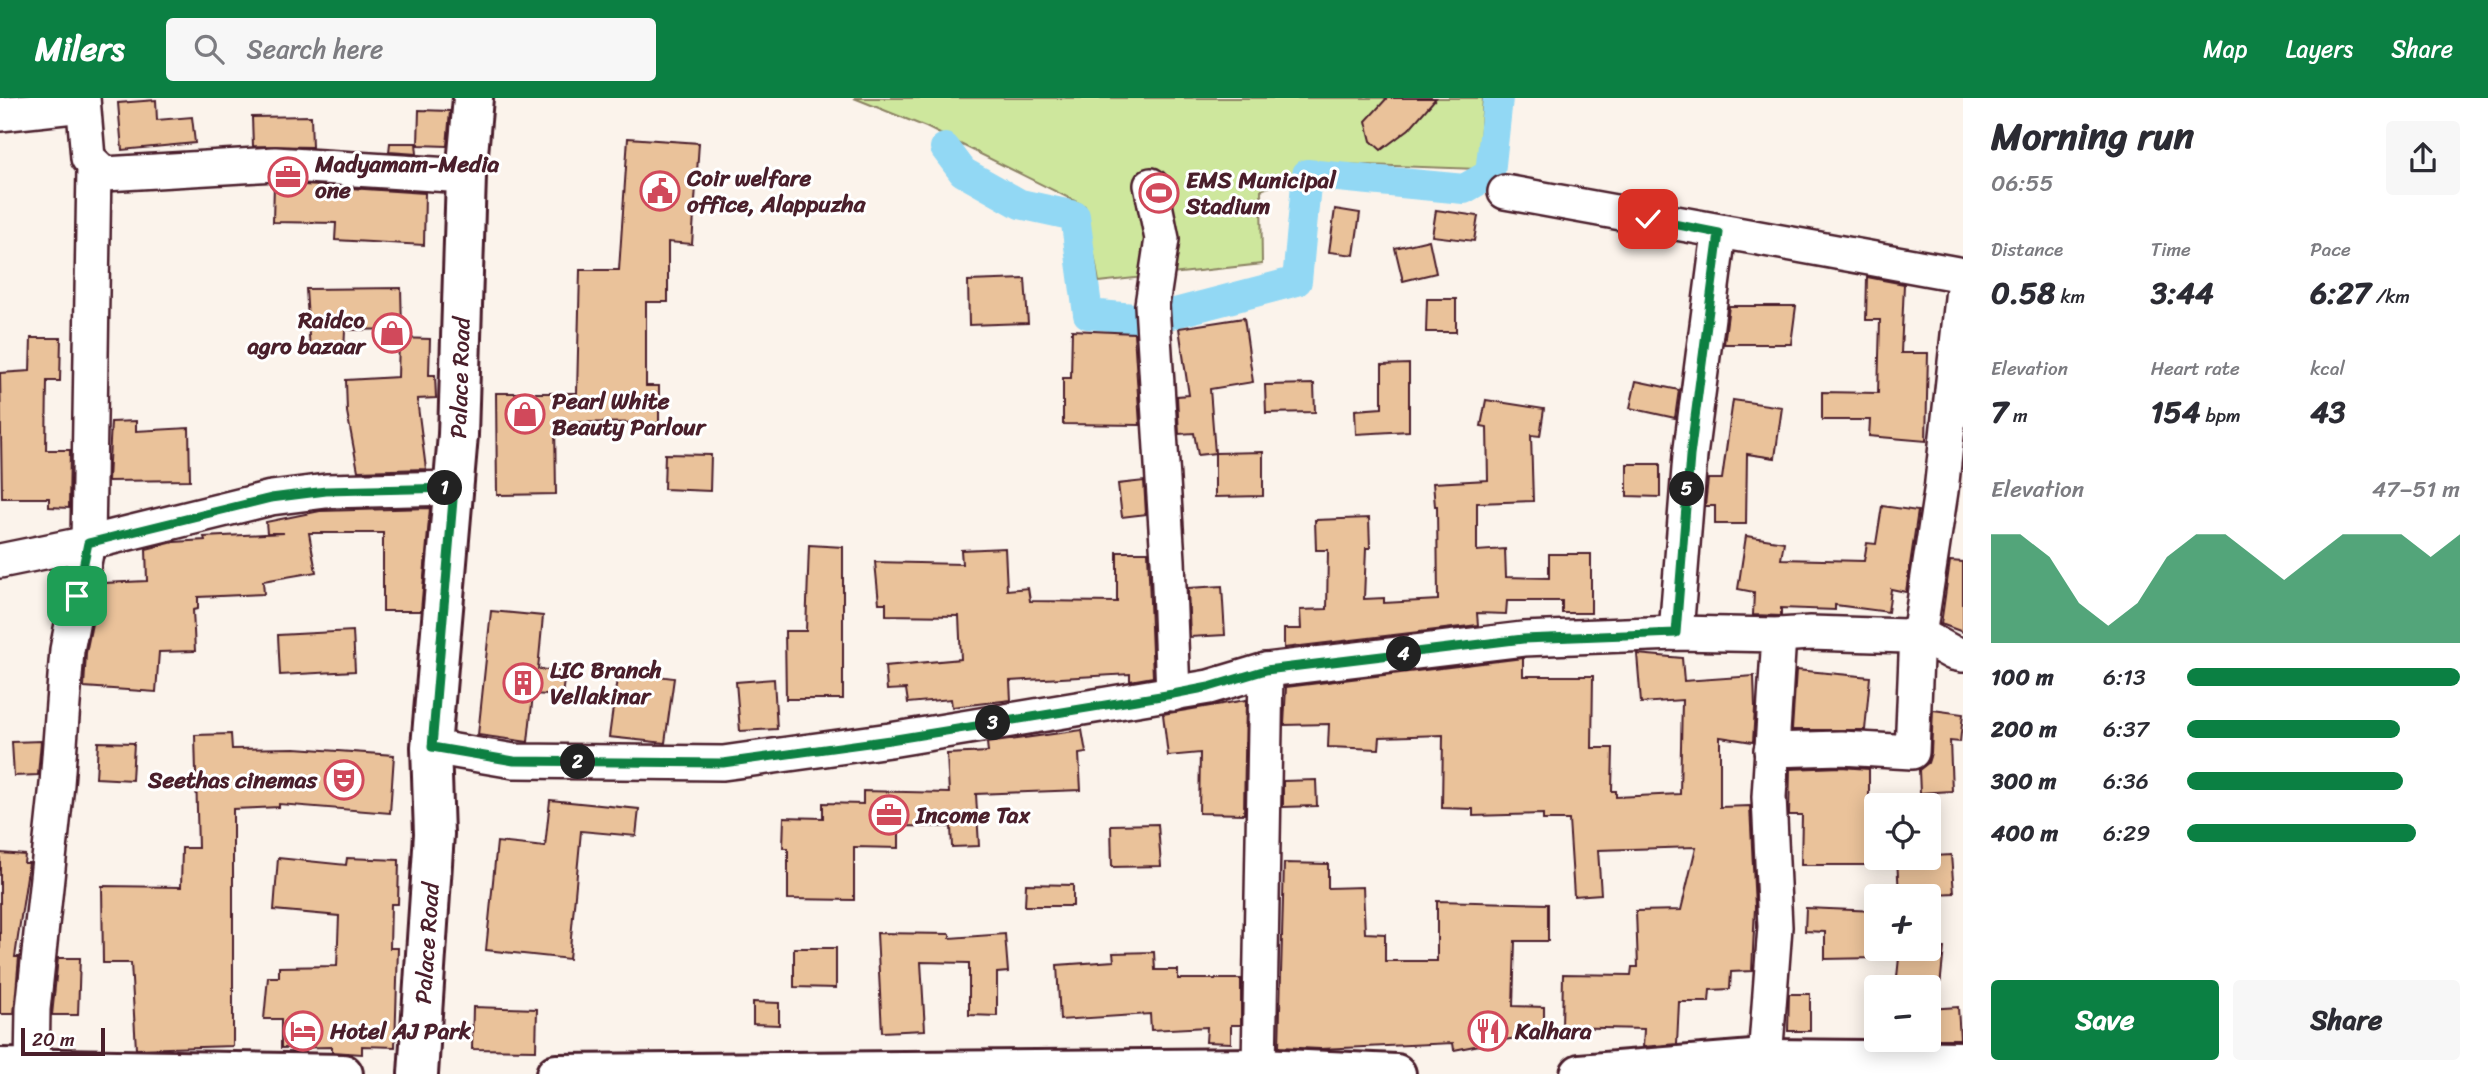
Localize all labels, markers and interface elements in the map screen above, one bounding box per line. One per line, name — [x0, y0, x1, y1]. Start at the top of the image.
search box — [166, 18, 656, 81]
text: Milers — [35, 20, 124, 78]
text: Search here — [246, 26, 383, 72]
text: Map — [2203, 28, 2248, 70]
text: Layers — [2286, 28, 2353, 70]
text: Share — [2391, 28, 2453, 70]
icon: search — [190, 30, 228, 68]
text: Morning run — [1991, 103, 2194, 170]
button: share — [2386, 121, 2460, 195]
place label: Madyamam-Media one — [314, 144, 500, 211]
office icon: Madyamam-Media one — [267, 156, 309, 198]
place label: Coir welfare office, Alappuzha — [686, 158, 867, 225]
place label: EMS Municipal Stadium — [1185, 160, 1337, 227]
text: 06:55 — [1991, 163, 2054, 204]
public building icon: Coir welfare office, Alappuzha — [639, 170, 681, 212]
sports icon: EMS Municipal Stadium — [1138, 172, 1180, 214]
pin — [1618, 189, 1678, 249]
icon: check — [1629, 200, 1667, 238]
text: Distance — [1991, 233, 2063, 266]
text: Time — [2151, 233, 2191, 266]
text: Pace — [2310, 233, 2351, 266]
text: 0.58 — [1991, 266, 2055, 320]
text: 3:44 — [2151, 266, 2214, 320]
text: 6:27 — [2310, 266, 2371, 320]
text: km — [2055, 280, 2085, 313]
text: /km — [2371, 280, 2410, 313]
place label: Raidco agro bazaar — [246, 300, 368, 367]
shop icon: Raidco agro bazaar — [371, 312, 413, 354]
street label: Palace Road — [437, 315, 482, 439]
text: Elevation — [1991, 352, 2068, 385]
text: Heart rate — [2151, 352, 2240, 385]
text: kcal — [2310, 352, 2345, 385]
place label: Pearl White Beauty Parlour — [552, 381, 708, 448]
text: 7 — [1991, 385, 2008, 439]
text: 154 — [2151, 385, 2201, 439]
text: 43 — [2310, 385, 2346, 439]
shop icon: Pearl White Beauty Parlour — [504, 393, 546, 435]
text: m — [2008, 399, 2028, 432]
text: bpm — [2201, 399, 2241, 432]
text: Elevation — [1991, 469, 2084, 510]
text: 47–51 m — [2372, 469, 2460, 510]
pin: 1 — [428, 470, 462, 506]
text: 1 — [440, 471, 449, 504]
pin: 5 — [1670, 472, 1704, 506]
text: 5 — [1681, 472, 1692, 505]
pin — [47, 566, 107, 626]
icon: arrive — [58, 577, 96, 615]
pin: 4 — [1386, 636, 1422, 672]
text: 4 — [1398, 637, 1409, 670]
place label: LIC Branch Vellakinar — [550, 650, 662, 717]
text: 100 m — [1991, 657, 2054, 698]
text: 6:13 — [2103, 657, 2146, 698]
building icon: LIC Branch Vellakinar — [502, 662, 544, 704]
pin: 3 — [976, 706, 1010, 740]
text: 3 — [987, 706, 998, 739]
text: 200 m — [1991, 709, 2057, 750]
text: 6:37 — [2103, 709, 2149, 750]
pin: 2 — [560, 744, 596, 780]
text: 2 — [572, 745, 583, 778]
theatre icon: Seethas cinemas — [323, 759, 365, 801]
place label: Seethas cinemas — [147, 760, 318, 801]
text: 300 m — [1991, 761, 2056, 802]
text: 6:36 — [2103, 761, 2149, 802]
map controls — [1864, 793, 1941, 1052]
button: locate — [1864, 793, 1941, 870]
office icon: Income Tax — [868, 794, 910, 836]
place label: Income Tax — [915, 795, 1030, 836]
text: 400 m — [1991, 813, 2058, 854]
text: 6:29 — [2103, 813, 2150, 854]
street label: Palace Road — [402, 879, 451, 1005]
button: + — [1864, 884, 1941, 961]
button: − — [1864, 975, 1941, 1052]
button: Save — [1991, 980, 2219, 1060]
button: Share — [2233, 980, 2460, 1060]
hotel icon: Hotel AJ Park — [282, 1010, 324, 1052]
restaurant icon: Kalhara — [1467, 1010, 1509, 1052]
place label: Hotel AJ Park — [329, 1011, 472, 1052]
place label: Kalhara — [1514, 1011, 1592, 1052]
text: 20 m — [32, 1023, 75, 1056]
scale bar — [21, 1025, 105, 1057]

